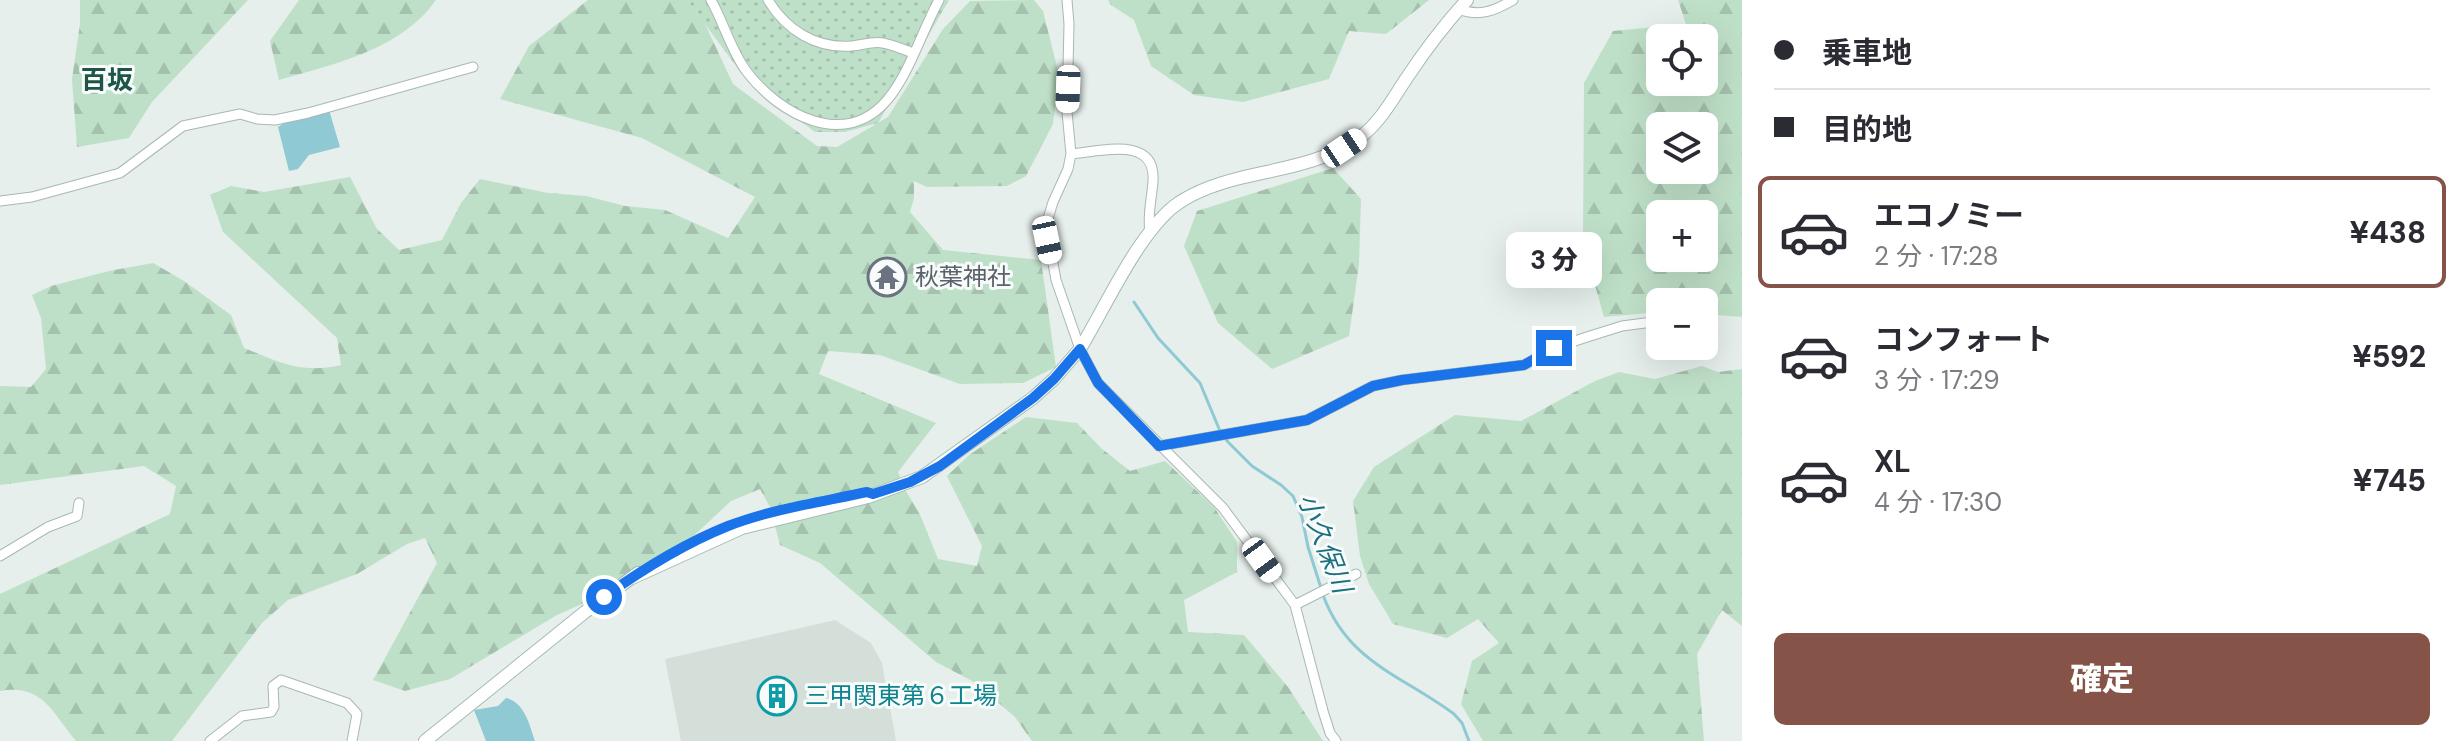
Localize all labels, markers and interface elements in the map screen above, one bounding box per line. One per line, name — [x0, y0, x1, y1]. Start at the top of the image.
map controls — [1646, 24, 1718, 360]
button: locate — [1646, 24, 1718, 96]
text: 乗車地 — [1822, 33, 1912, 72]
district label: 百坂 — [81, 63, 133, 97]
car — [1055, 65, 1081, 113]
text: 目的地 — [1822, 110, 1912, 149]
button: layers — [1646, 112, 1718, 184]
car — [1317, 125, 1371, 171]
icon: car — [1778, 196, 1850, 268]
text: エコノミー — [1874, 196, 2024, 235]
button: + — [1646, 200, 1718, 272]
text: ¥438 — [2350, 213, 2426, 252]
car — [1030, 214, 1064, 266]
callout: 3 分 — [1506, 232, 1602, 288]
text: 2 分 · 17:28 — [1874, 239, 1998, 273]
text: 3 分 — [1530, 243, 1578, 277]
temple icon: 秋葉神社 — [866, 256, 908, 298]
place label: 秋葉神社 — [915, 261, 1011, 292]
button: − — [1646, 288, 1718, 360]
icon: car — [1778, 320, 1850, 392]
text: コンフォート — [1874, 320, 2053, 359]
route end — [1536, 330, 1572, 366]
text: ¥592 — [2352, 337, 2426, 376]
text: 3 分 · 17:29 — [1874, 363, 2000, 397]
text: XL — [1874, 442, 1911, 481]
icon: car — [1778, 444, 1850, 516]
text: ¥745 — [2353, 461, 2426, 500]
text: 4 分 · 17:30 — [1874, 485, 2002, 519]
water label: 小久保川 — [1290, 488, 1361, 600]
car — [1238, 534, 1286, 586]
route start — [586, 579, 622, 615]
button: 確定 — [1774, 633, 2430, 725]
building icon: 三甲関東第６工場 — [756, 675, 798, 717]
place label: 三甲関東第６工場 — [805, 680, 997, 711]

